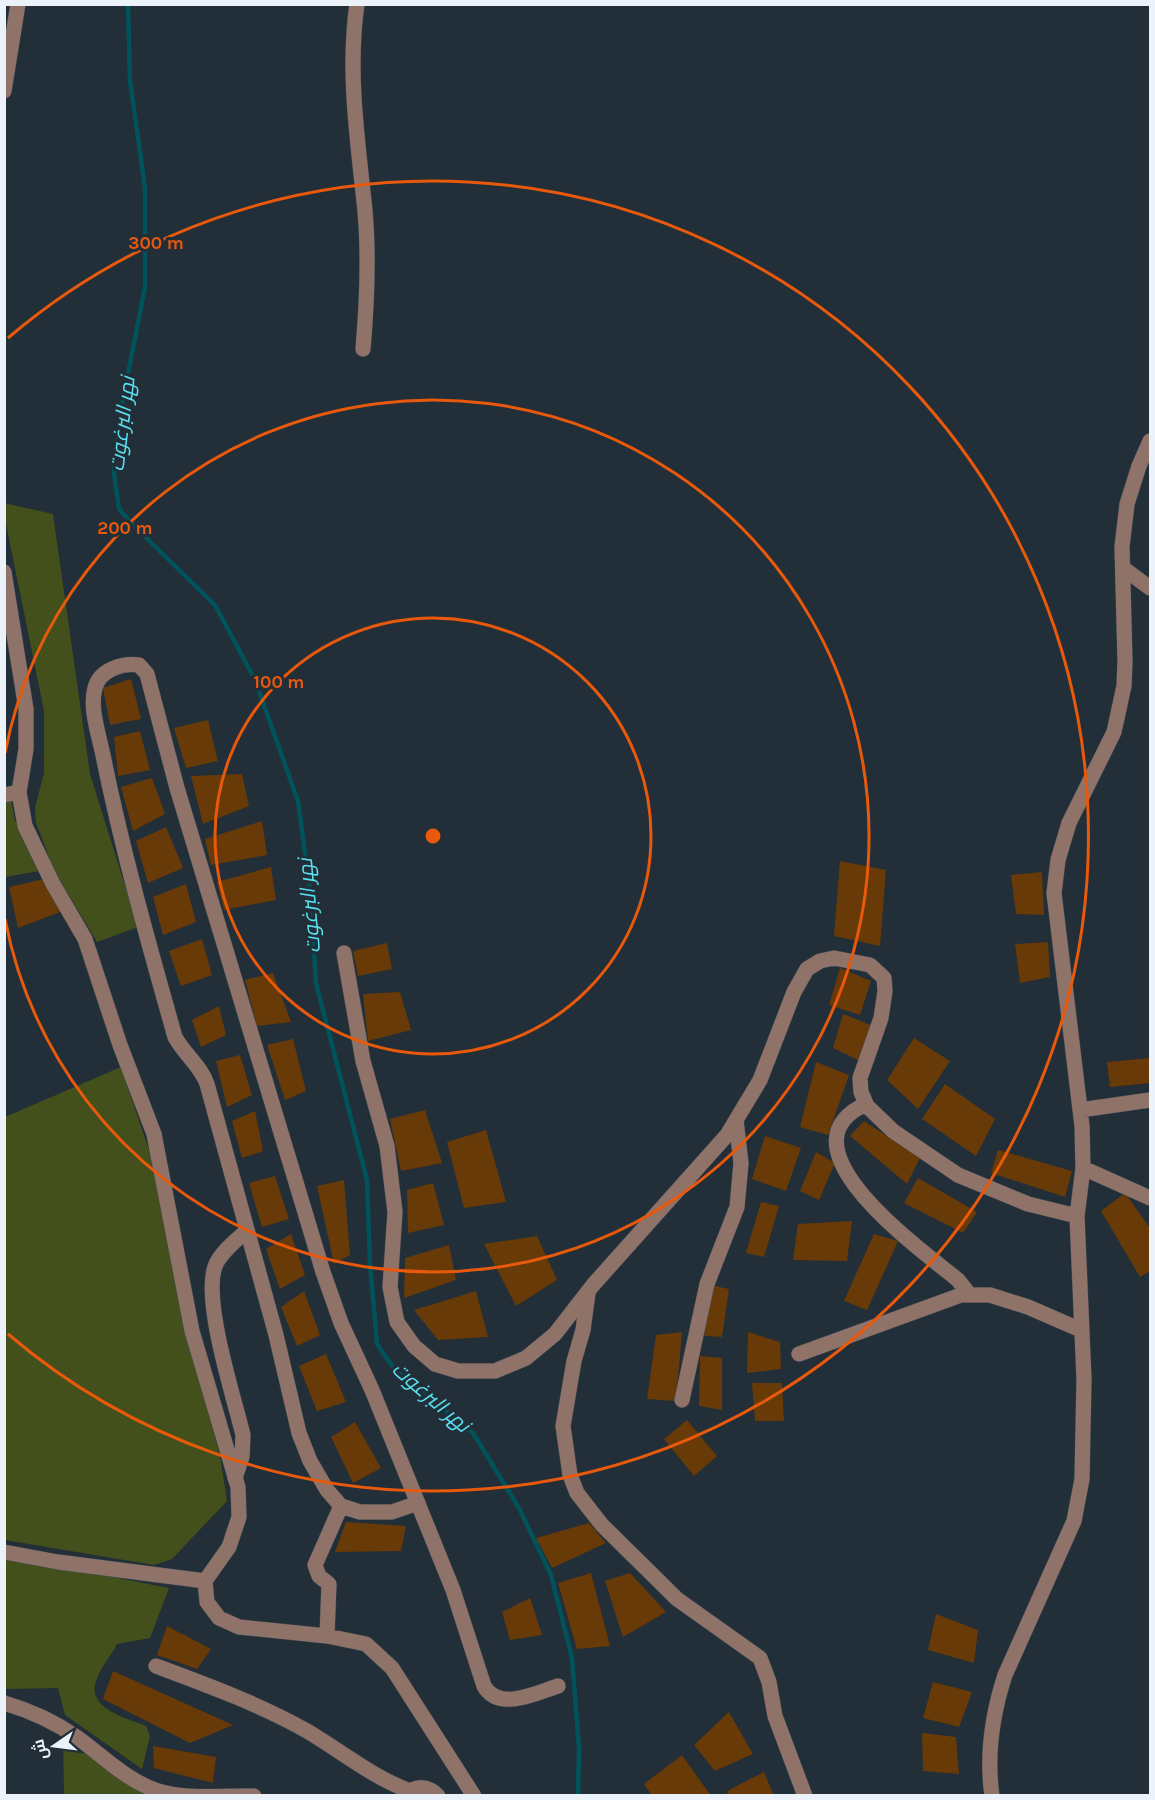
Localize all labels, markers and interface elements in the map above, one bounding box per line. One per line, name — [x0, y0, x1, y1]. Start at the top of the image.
text: 300 m — [128, 232, 184, 254]
water label: نهر البرغوت — [104, 373, 141, 473]
text: 200 m — [97, 517, 153, 539]
text: 100 m — [254, 671, 304, 693]
centre of rings — [423, 826, 443, 846]
water label: نهر البرغوت — [293, 855, 326, 955]
water label: نهر البرغوت — [386, 1357, 477, 1440]
north arrow — [24, 1716, 84, 1776]
text: ش — [28, 1737, 52, 1762]

